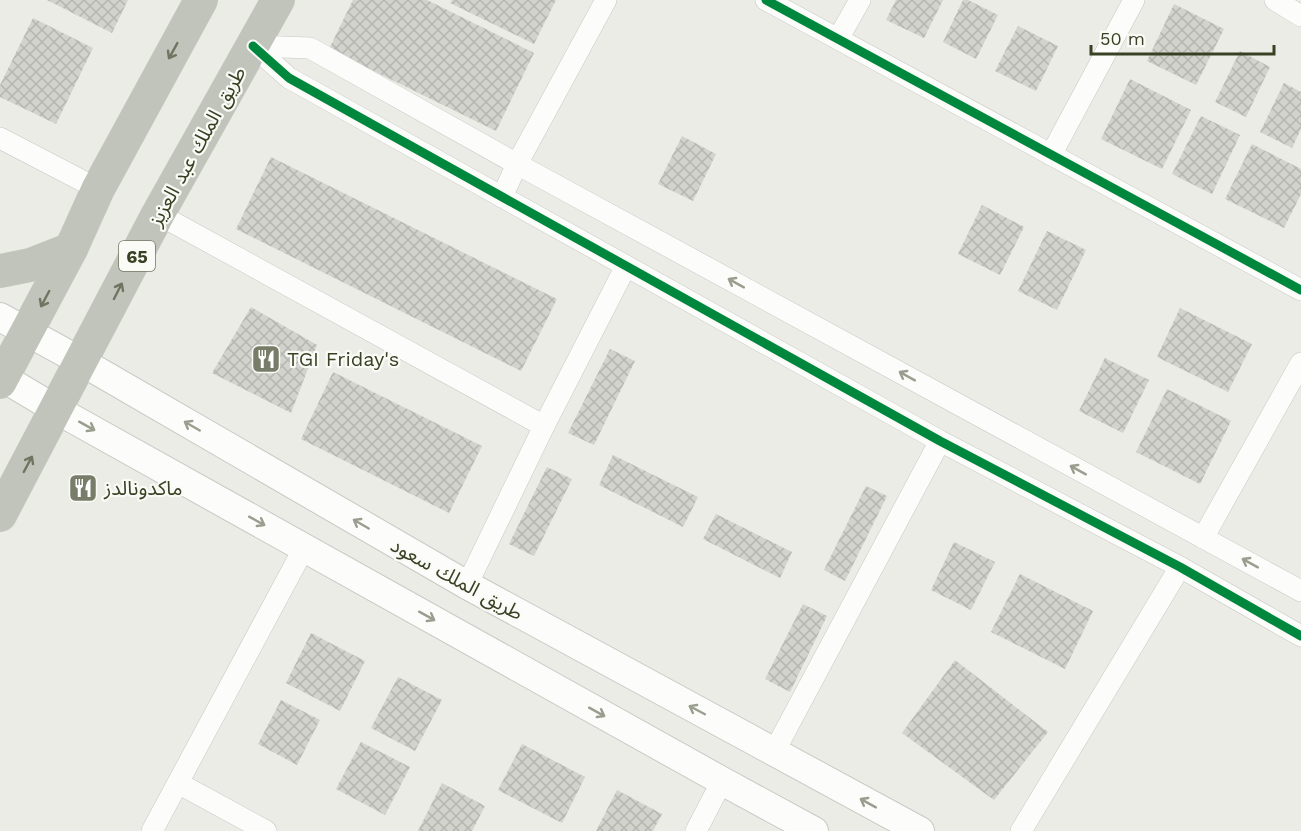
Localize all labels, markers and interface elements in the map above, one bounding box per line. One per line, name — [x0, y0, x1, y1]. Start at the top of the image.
scale bar — [1091, 18, 1274, 56]
text: 50 m — [1100, 28, 1145, 49]
one-way arrow — [167, 42, 178, 60]
street label: طريق الملك عبد العزيز — [143, 62, 252, 231]
road number: 65 — [119, 241, 155, 271]
one-way arrow — [728, 277, 745, 289]
one-way arrow — [113, 282, 125, 300]
one-way arrow — [39, 290, 51, 307]
restaurant icon: TGI Friday's — [250, 343, 282, 375]
place label: TGI Friday's — [287, 347, 399, 371]
one-way arrow — [899, 370, 916, 382]
one-way arrow — [184, 420, 201, 432]
one-way arrow — [78, 421, 95, 433]
one-way arrow — [22, 456, 34, 473]
one-way arrow — [1070, 464, 1088, 475]
restaurant icon: ماكدونالدز — [67, 472, 99, 504]
place label: ماكدونالدز — [103, 476, 183, 500]
one-way arrow — [248, 515, 265, 527]
one-way arrow — [353, 518, 370, 530]
street label: طريق الملك سعود — [386, 533, 527, 626]
one-way arrow — [1241, 557, 1259, 568]
one-way arrow — [418, 611, 435, 623]
one-way arrow — [689, 704, 706, 716]
one-way arrow — [588, 707, 606, 718]
one-way arrow — [860, 797, 878, 808]

